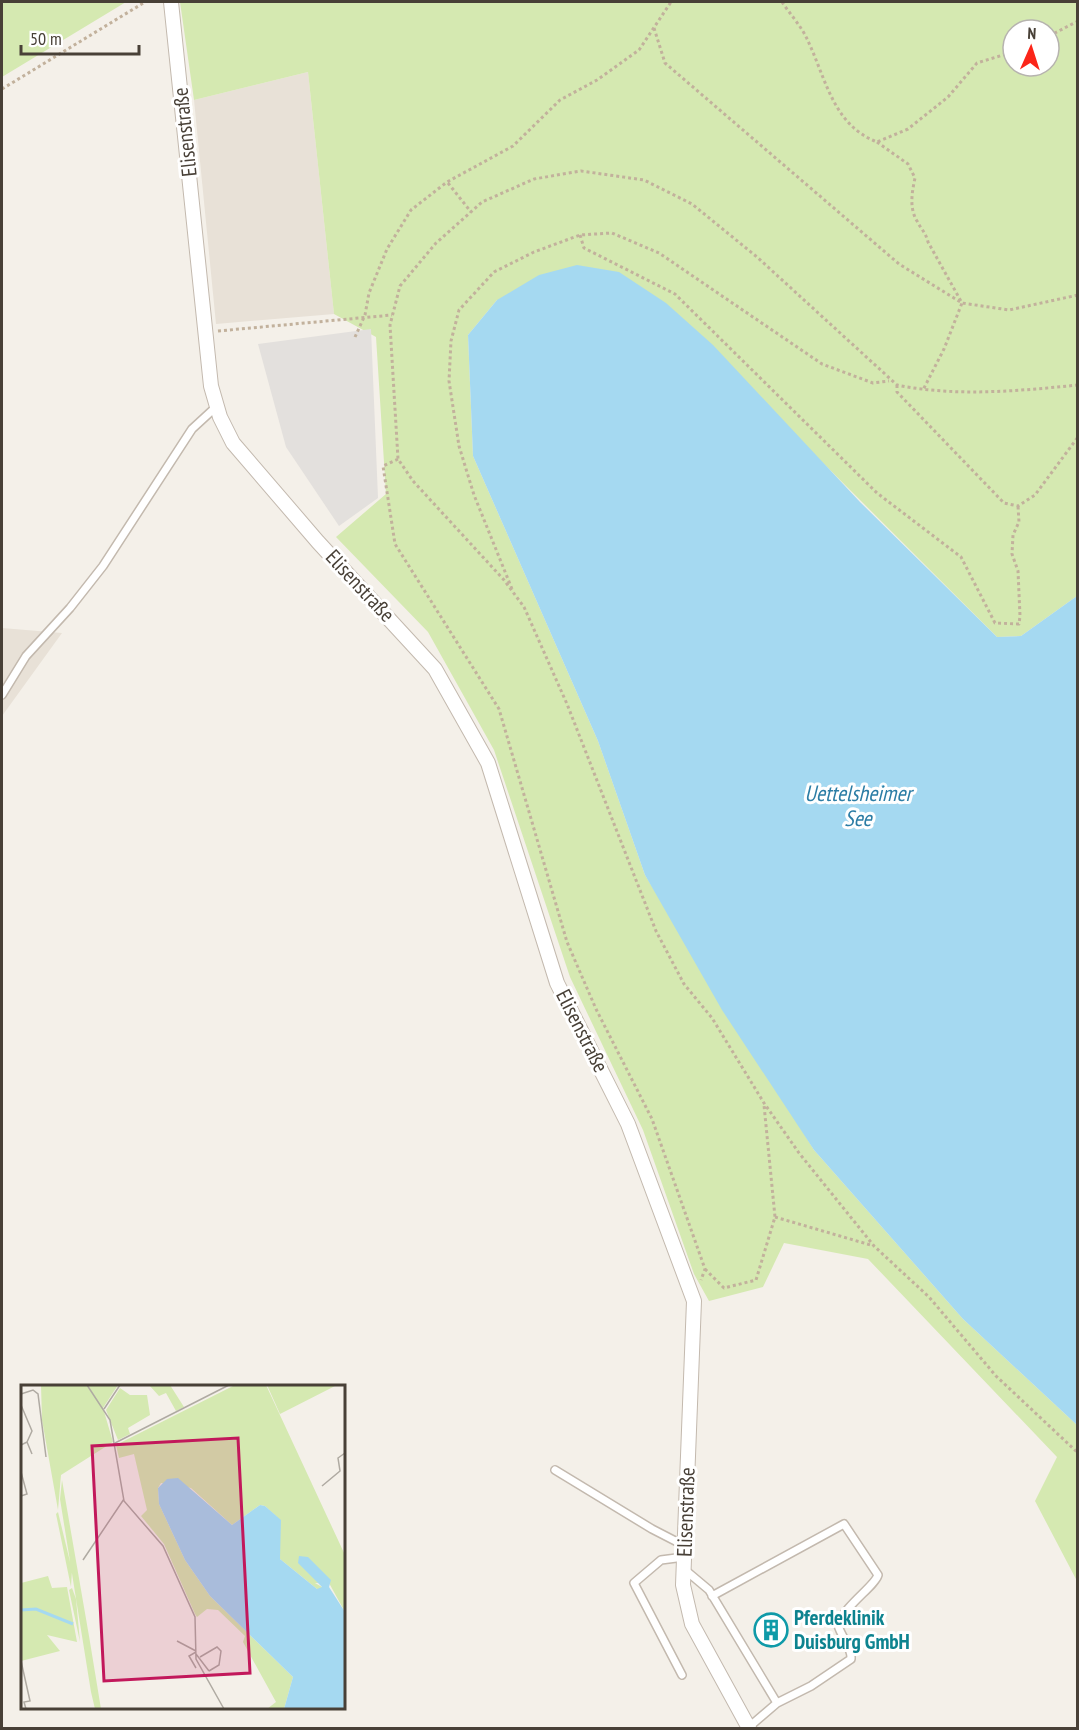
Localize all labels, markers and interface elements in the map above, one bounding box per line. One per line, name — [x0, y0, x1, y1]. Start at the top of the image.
scale bar — [21, 18, 140, 56]
north arrow — [1001, 18, 1061, 78]
text: N — [1027, 23, 1037, 43]
text: 50 m — [30, 27, 62, 50]
street label: Elisenstraße — [166, 86, 203, 178]
street label: Elisenstraße — [320, 544, 401, 628]
water label: Uettelsheimer See — [804, 779, 915, 832]
street label: Elisenstraße — [550, 985, 615, 1077]
inset map — [21, 1385, 345, 1709]
street label: Elisenstraße — [670, 1467, 701, 1557]
place label: Pferdeklinik Duisburg GmbH — [794, 1604, 910, 1655]
building icon: Pferdeklinik Duisburg GmbH — [753, 1612, 789, 1648]

